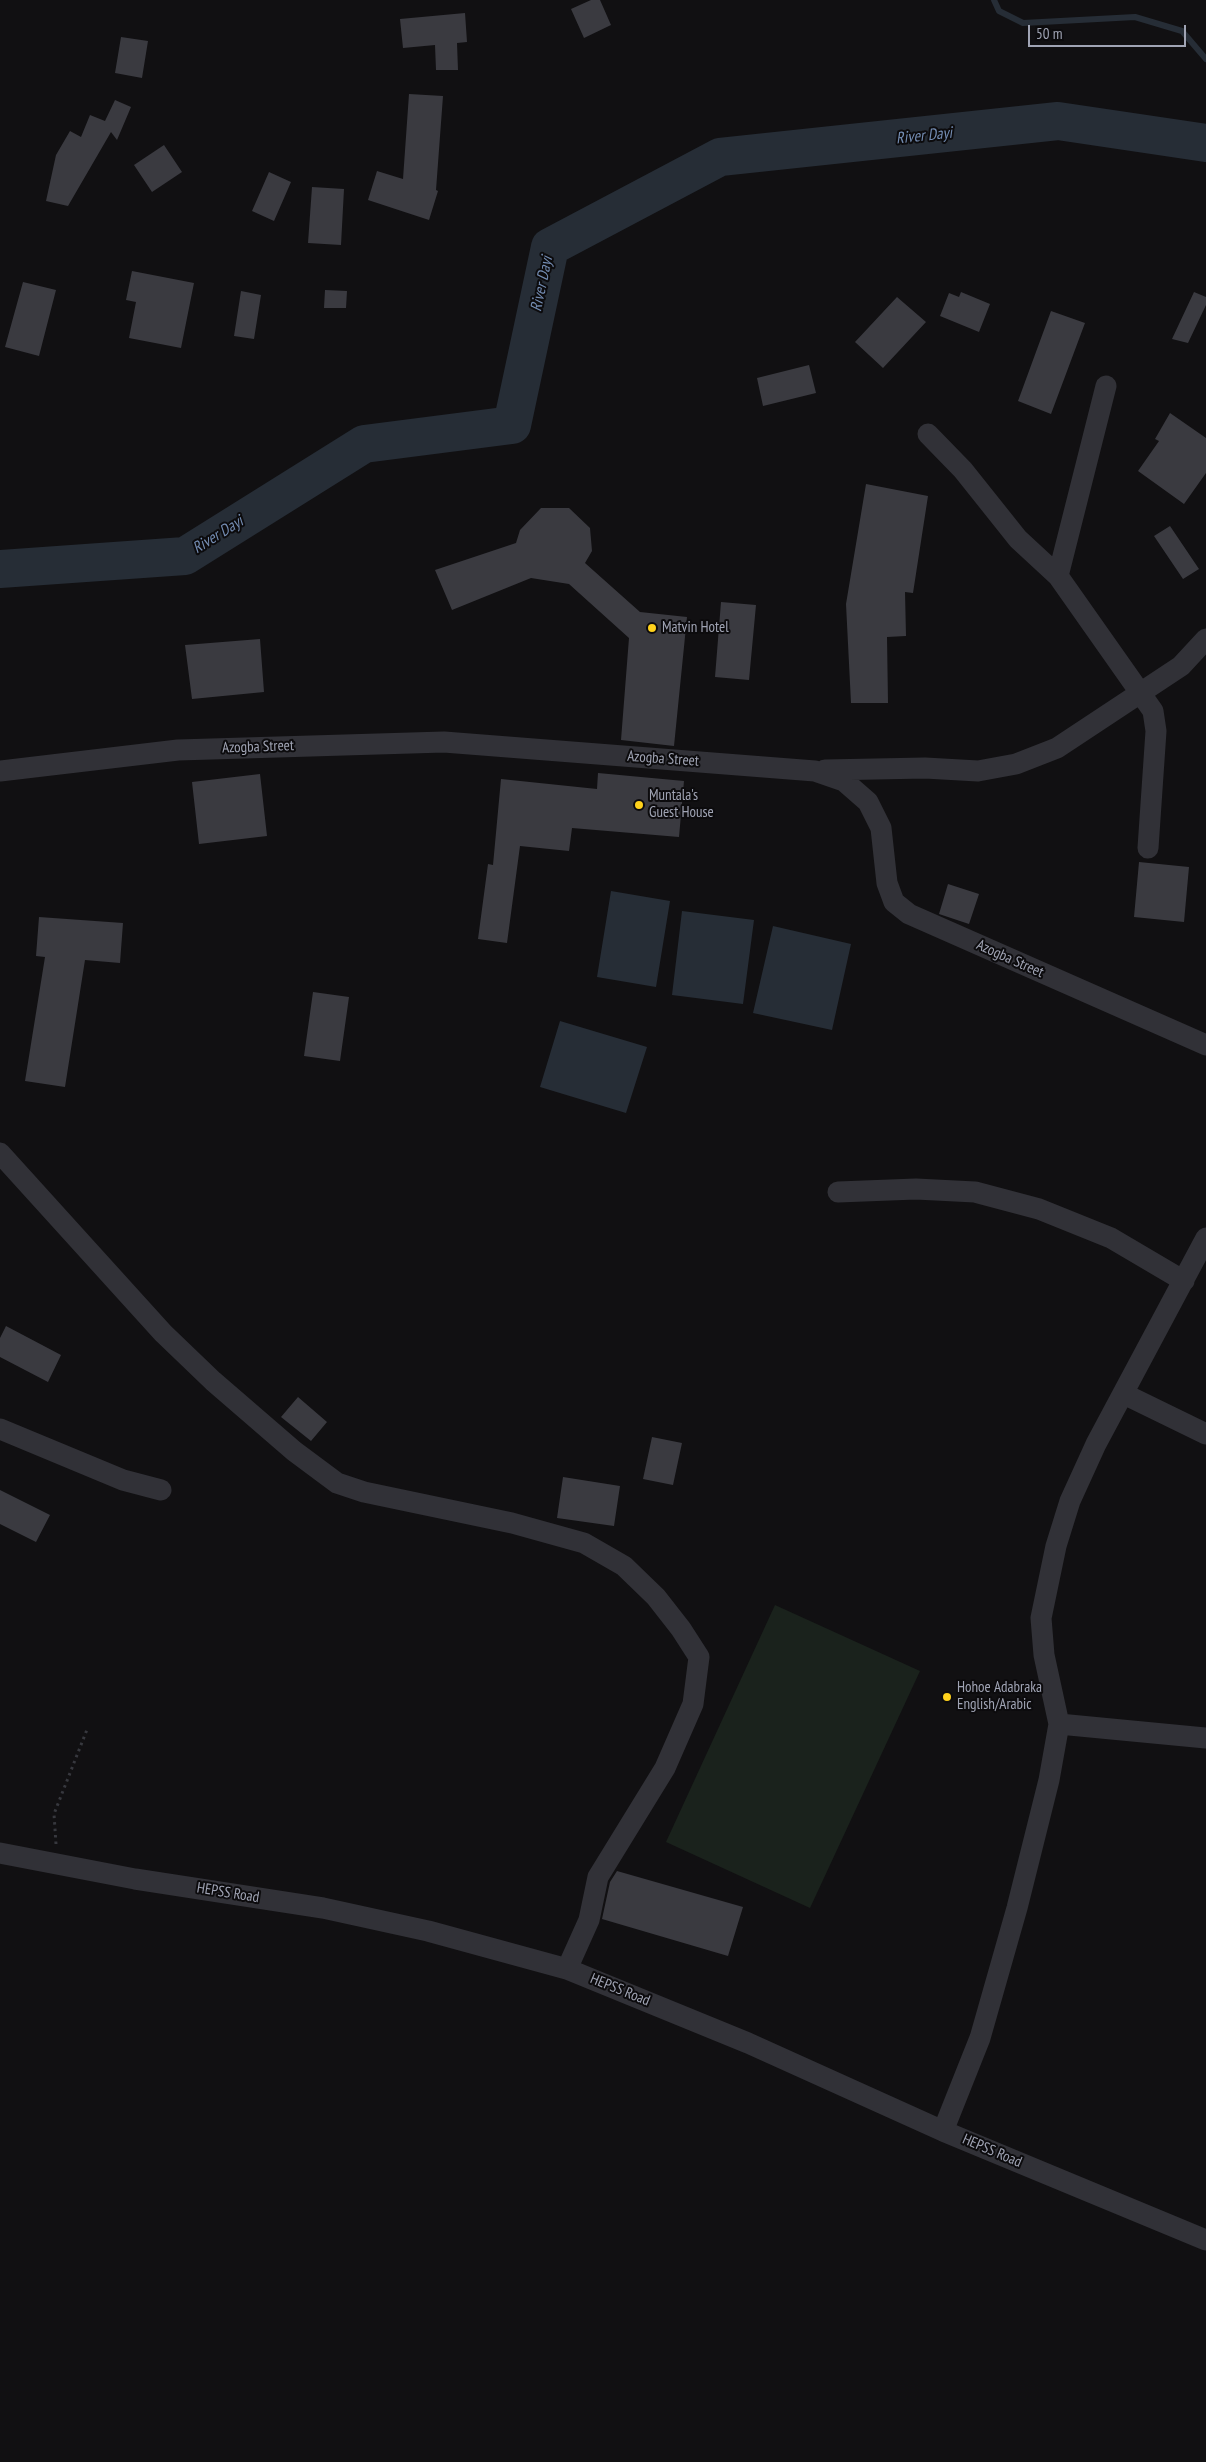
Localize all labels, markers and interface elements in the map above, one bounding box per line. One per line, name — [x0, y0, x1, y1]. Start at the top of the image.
scale bar — [1031, 15, 1188, 47]
text: 50 m — [1036, 24, 1062, 43]
water label: River Dayi — [895, 124, 953, 148]
water label: River Dayi — [527, 255, 557, 313]
water label: River Dayi — [189, 512, 247, 558]
place label: Matvin Hotel — [662, 619, 729, 637]
marker: Matvin Hotel — [646, 622, 658, 634]
street label: Azogba Street — [222, 737, 294, 757]
street label: Azogba Street — [627, 748, 699, 770]
place label: Muntala's Guest House — [649, 787, 714, 822]
marker: Muntala's Guest House — [633, 799, 645, 811]
street label: Azogba Street — [974, 936, 1046, 982]
place label: Hohoe Adabraka English/Arabic — [957, 1679, 1042, 1714]
marker: Hohoe Adabraka English/Arabic — [941, 1691, 953, 1703]
street label: HEPSS Road — [196, 1879, 260, 1907]
street label: HEPSS Road — [587, 1970, 653, 2010]
street label: HEPSS Road — [960, 2130, 1024, 2172]

